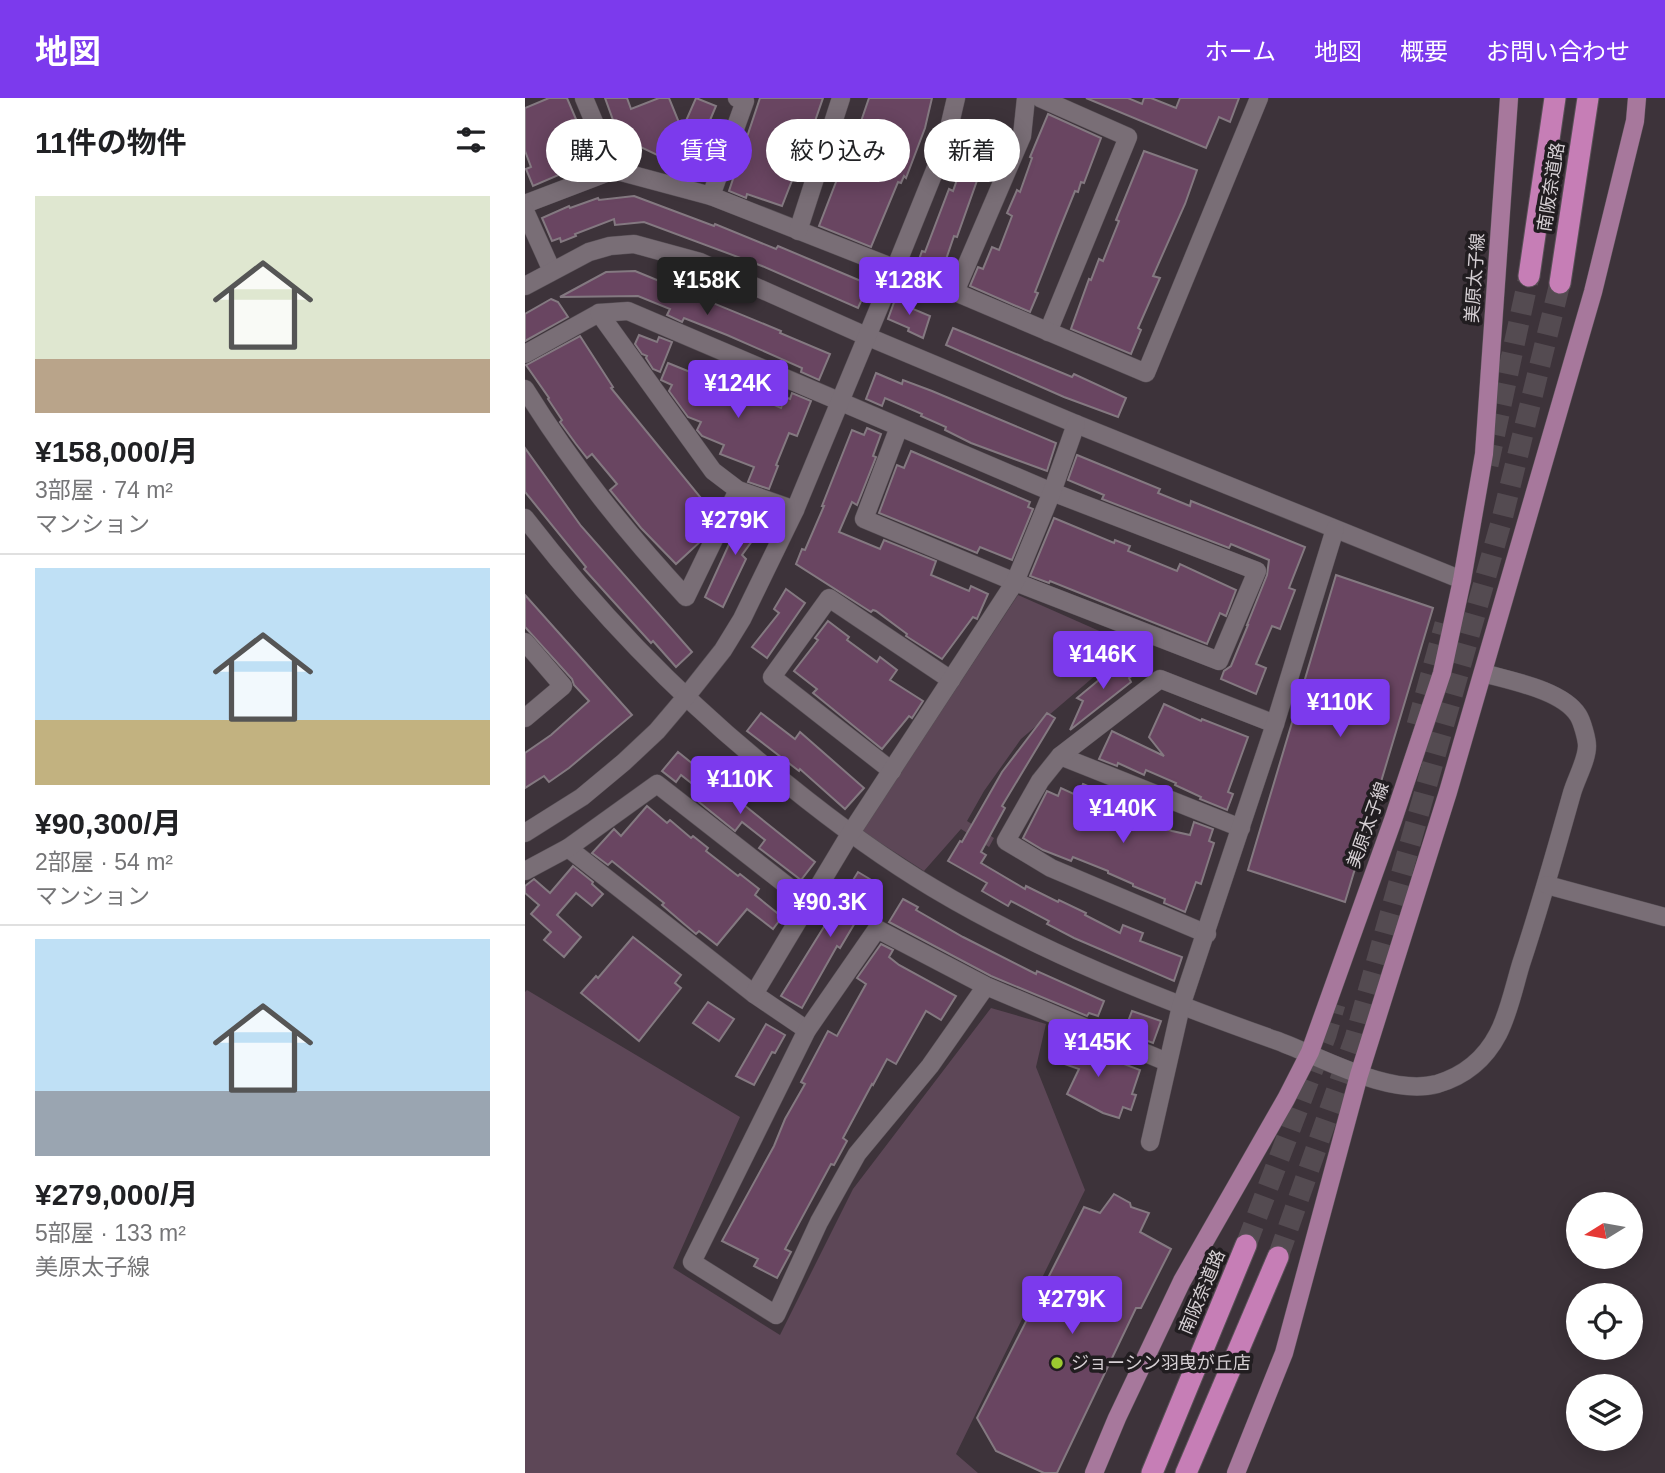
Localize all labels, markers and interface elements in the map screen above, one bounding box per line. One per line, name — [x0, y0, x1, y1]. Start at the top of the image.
text: 地図 — [35, 33, 101, 70]
text: ホーム — [1205, 38, 1276, 65]
text: 地図 — [1314, 38, 1362, 65]
text: 概要 — [1400, 38, 1448, 65]
text: お問い合わせ — [1486, 38, 1630, 65]
chip: 購入 — [546, 119, 642, 182]
chip: 賃貸 — [656, 119, 752, 182]
chip: 絞り込み — [766, 119, 910, 182]
chip: 新着 — [924, 119, 1020, 182]
icon: filters — [452, 121, 490, 159]
text: 11件の物件 — [35, 126, 187, 159]
street label: 南阪奈道路 — [1534, 141, 1568, 233]
street label: 美原太子線 — [1462, 232, 1488, 324]
icon: home — [200, 242, 326, 368]
pin: ¥158K — [658, 258, 756, 317]
pin: ¥128K — [860, 258, 958, 317]
text: ¥158K — [673, 267, 741, 293]
text: ¥128K — [875, 267, 943, 293]
pin: ¥124K — [689, 360, 787, 420]
text: ¥124K — [704, 370, 772, 396]
text: ¥158,000/月 — [35, 435, 198, 468]
text: 3部屋 · 74 m² — [35, 477, 173, 503]
pin: ¥279K — [686, 498, 784, 557]
text: ¥279K — [701, 507, 769, 533]
text: マンション — [35, 511, 150, 537]
icon: home — [200, 614, 326, 740]
pin: ¥146K — [1054, 632, 1152, 691]
text: ¥146K — [1069, 641, 1137, 667]
pin: ¥110K — [1291, 680, 1389, 739]
text: ¥110K — [1307, 689, 1373, 715]
pin: ¥110K — [691, 756, 789, 816]
text: ¥110K — [707, 766, 773, 792]
street label: 美原太子線 — [1343, 779, 1393, 871]
pin: ¥140K — [1074, 786, 1172, 845]
text: ¥140K — [1089, 795, 1157, 821]
text: ¥90,300/月 — [35, 807, 182, 840]
text: 2部屋 · 54 m² — [35, 849, 173, 875]
pin: ¥90.3K — [773, 880, 887, 939]
text: マンション — [35, 883, 150, 909]
text: ¥90.3K — [793, 889, 867, 915]
icon: home — [200, 985, 326, 1111]
pin: ¥145K — [1049, 1020, 1147, 1079]
text: ¥145K — [1064, 1029, 1132, 1055]
text: ¥279,000/月 — [35, 1178, 198, 1211]
north arrow — [1566, 1192, 1643, 1269]
map controls — [1566, 1192, 1643, 1451]
text: 5部屋 · 133 m² — [35, 1220, 186, 1246]
street label: 南阪奈道路 — [1175, 1247, 1229, 1337]
text: 美原太子線 — [35, 1254, 150, 1280]
pin: ¥279K — [1023, 1276, 1121, 1336]
button: locate — [1566, 1283, 1643, 1360]
text: ¥279K — [1038, 1286, 1106, 1312]
place label: ジョーシン羽曳が丘店 — [1071, 1353, 1251, 1373]
marker: ジョーシン羽曳が丘店 — [1049, 1355, 1065, 1371]
button: layers — [1566, 1374, 1643, 1451]

